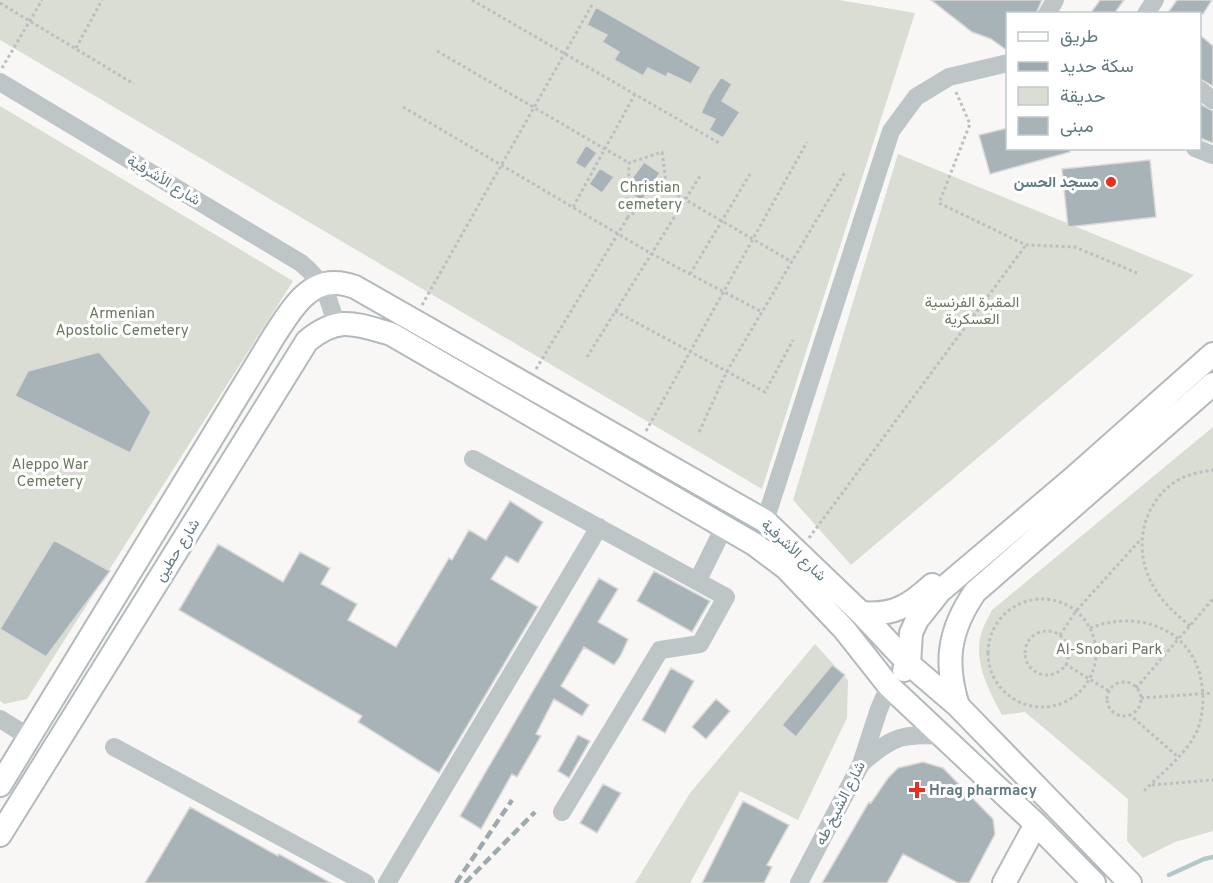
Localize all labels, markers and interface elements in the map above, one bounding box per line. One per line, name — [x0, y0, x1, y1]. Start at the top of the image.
legend — [1006, 12, 1201, 150]
text: طريق — [1060, 26, 1098, 49]
text: سكة حديد — [1060, 56, 1134, 79]
text: حديقة — [1060, 86, 1106, 109]
text: مبنى — [1060, 116, 1094, 139]
street label: شارع الأشرفية — [123, 151, 204, 211]
place label: مسجد الحسن — [1014, 174, 1099, 193]
marker: مسجد الحسن — [1104, 175, 1118, 189]
park label: Christian cemetery — [618, 179, 682, 215]
park label: المقبرة الفرنسية العسكرية — [925, 294, 1019, 330]
park label: Armenian Apostolic Cemetery — [55, 305, 189, 341]
park label: Aleppo War Cemetery — [11, 456, 89, 492]
street label: شارع الأشرفية — [756, 515, 830, 586]
street label: شارع حطين — [151, 516, 205, 586]
park label: Al-Snobari Park — [1056, 641, 1162, 660]
street label: شارع الشيخ طه — [812, 758, 871, 849]
place label: Hrag pharmacy — [929, 782, 1037, 801]
marker: Hrag pharmacy — [910, 783, 924, 797]

